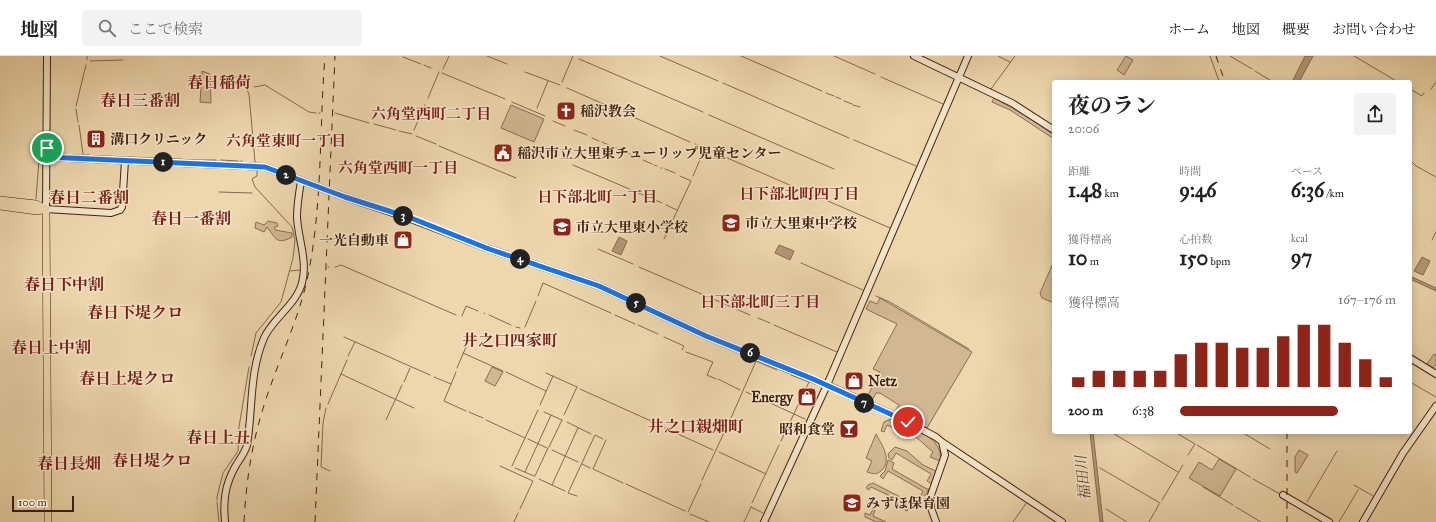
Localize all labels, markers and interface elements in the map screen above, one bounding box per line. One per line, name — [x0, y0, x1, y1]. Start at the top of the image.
search box — [82, 10, 362, 46]
icon: search — [96, 17, 118, 39]
text: 地図 — [20, 18, 58, 41]
text: ここで検索 — [128, 20, 203, 38]
text: ホーム — [1168, 21, 1210, 38]
text: 地図 — [1232, 21, 1260, 38]
text: 概要 — [1282, 21, 1310, 38]
text: お問い合わせ — [1332, 21, 1416, 38]
district label: 春日稲荷 — [187, 73, 251, 92]
district label: 春日三番割 — [100, 91, 180, 110]
text: 夜のラン — [1068, 92, 1156, 119]
button: share — [1354, 93, 1396, 135]
church icon: 稲沢教会 — [555, 100, 577, 122]
place label: 稲沢教会 — [580, 103, 636, 120]
district label: 六角堂西町二丁目 — [371, 105, 491, 123]
text: 20:06 — [1068, 121, 1099, 137]
building icon: 溝口クリニック — [85, 128, 107, 150]
pin — [30, 131, 64, 165]
place label: 溝口クリニック — [110, 131, 207, 148]
district label: 六角堂東町一丁目 — [226, 132, 346, 150]
icon: arrive — [36, 137, 58, 159]
public building icon: 稲沢市立大里東チューリップ児童センター — [492, 142, 514, 164]
place label: 稲沢市立大里東チューリップ児童センター — [517, 145, 781, 162]
pin: 1 — [153, 152, 173, 172]
text: 1 — [161, 155, 165, 168]
district label: 六角堂西町一丁目 — [338, 159, 458, 177]
pin: 2 — [276, 165, 296, 185]
text: 距離 — [1068, 165, 1090, 178]
text: 時間 — [1179, 165, 1201, 178]
text: ペース — [1291, 165, 1323, 178]
text: 2 — [283, 168, 289, 181]
text: 1.48 — [1068, 178, 1102, 202]
text: 9:46 — [1179, 178, 1217, 202]
text: 6:36 — [1291, 178, 1324, 202]
district label: 日下部北町四丁目 — [739, 185, 859, 203]
text: km — [1102, 187, 1119, 200]
text: /km — [1324, 187, 1344, 200]
district label: 春日二番割 — [49, 188, 129, 207]
district label: 日下部北町一丁目 — [537, 188, 657, 206]
pin: 3 — [393, 206, 413, 226]
district label: 春日一番割 — [151, 209, 231, 228]
text: 3 — [401, 209, 405, 222]
school or university icon: 市立大里東中学校 — [720, 212, 742, 234]
place label: 市立大里東中学校 — [745, 215, 857, 232]
school or university icon: 市立大里東小学校 — [551, 216, 573, 238]
place label: 市立大里東小学校 — [576, 219, 688, 236]
shop icon: 一光自動車 — [392, 229, 414, 251]
place label: 一光自動車 — [319, 232, 389, 249]
text: kcal — [1291, 232, 1308, 245]
text: 獲得標高 — [1068, 233, 1112, 246]
text: 心拍数 — [1179, 233, 1212, 246]
text: 97 — [1291, 245, 1312, 269]
text: 10 — [1068, 246, 1087, 270]
text: 150 — [1179, 246, 1208, 270]
pin: 4 — [510, 249, 530, 269]
text: 4 — [517, 252, 523, 265]
text: m — [1087, 255, 1099, 268]
text: bpm — [1208, 255, 1230, 268]
district label: 春日下中割 — [24, 275, 104, 294]
text: 167–176 m — [1338, 292, 1396, 308]
pin: 5 — [626, 293, 646, 313]
district label: 日下部北町三丁目 — [700, 293, 820, 311]
text: 獲得標高 — [1068, 295, 1120, 311]
text: 5 — [633, 296, 639, 309]
district label: 春日下堤クロ — [87, 303, 183, 322]
district label: 井之口四家町 — [462, 331, 558, 350]
district label: 春日上中割 — [11, 338, 91, 357]
pin: 6 — [740, 343, 760, 363]
text: 6 — [747, 346, 753, 359]
district label: 春日上堤クロ — [79, 369, 175, 388]
shop icon: Netz — [843, 370, 865, 392]
place label: Netz — [868, 373, 897, 390]
shop icon: Energy — [796, 386, 818, 408]
place label: Energy — [751, 389, 794, 407]
pin: 7 — [854, 393, 874, 413]
text: 7 — [861, 396, 867, 409]
text: 200 m — [1068, 403, 1103, 419]
text: 6:38 — [1132, 403, 1154, 419]
pin — [891, 405, 925, 439]
icon: check — [897, 411, 919, 433]
district label: 井之口親畑町 — [648, 417, 744, 436]
bar icon: 昭和食堂 — [838, 418, 860, 440]
place label: 昭和食堂 — [779, 421, 835, 438]
district label: 春日上丑 — [186, 428, 250, 447]
district label: 春日堤クロ — [112, 451, 192, 470]
water label: 福田川 — [1071, 453, 1094, 501]
district label: 春日長畑 — [37, 454, 101, 473]
school or university icon: みずほ保育園 — [841, 492, 863, 514]
scale bar — [12, 494, 74, 513]
place label: みずほ保育園 — [866, 495, 950, 512]
text: 100 m — [18, 496, 47, 509]

